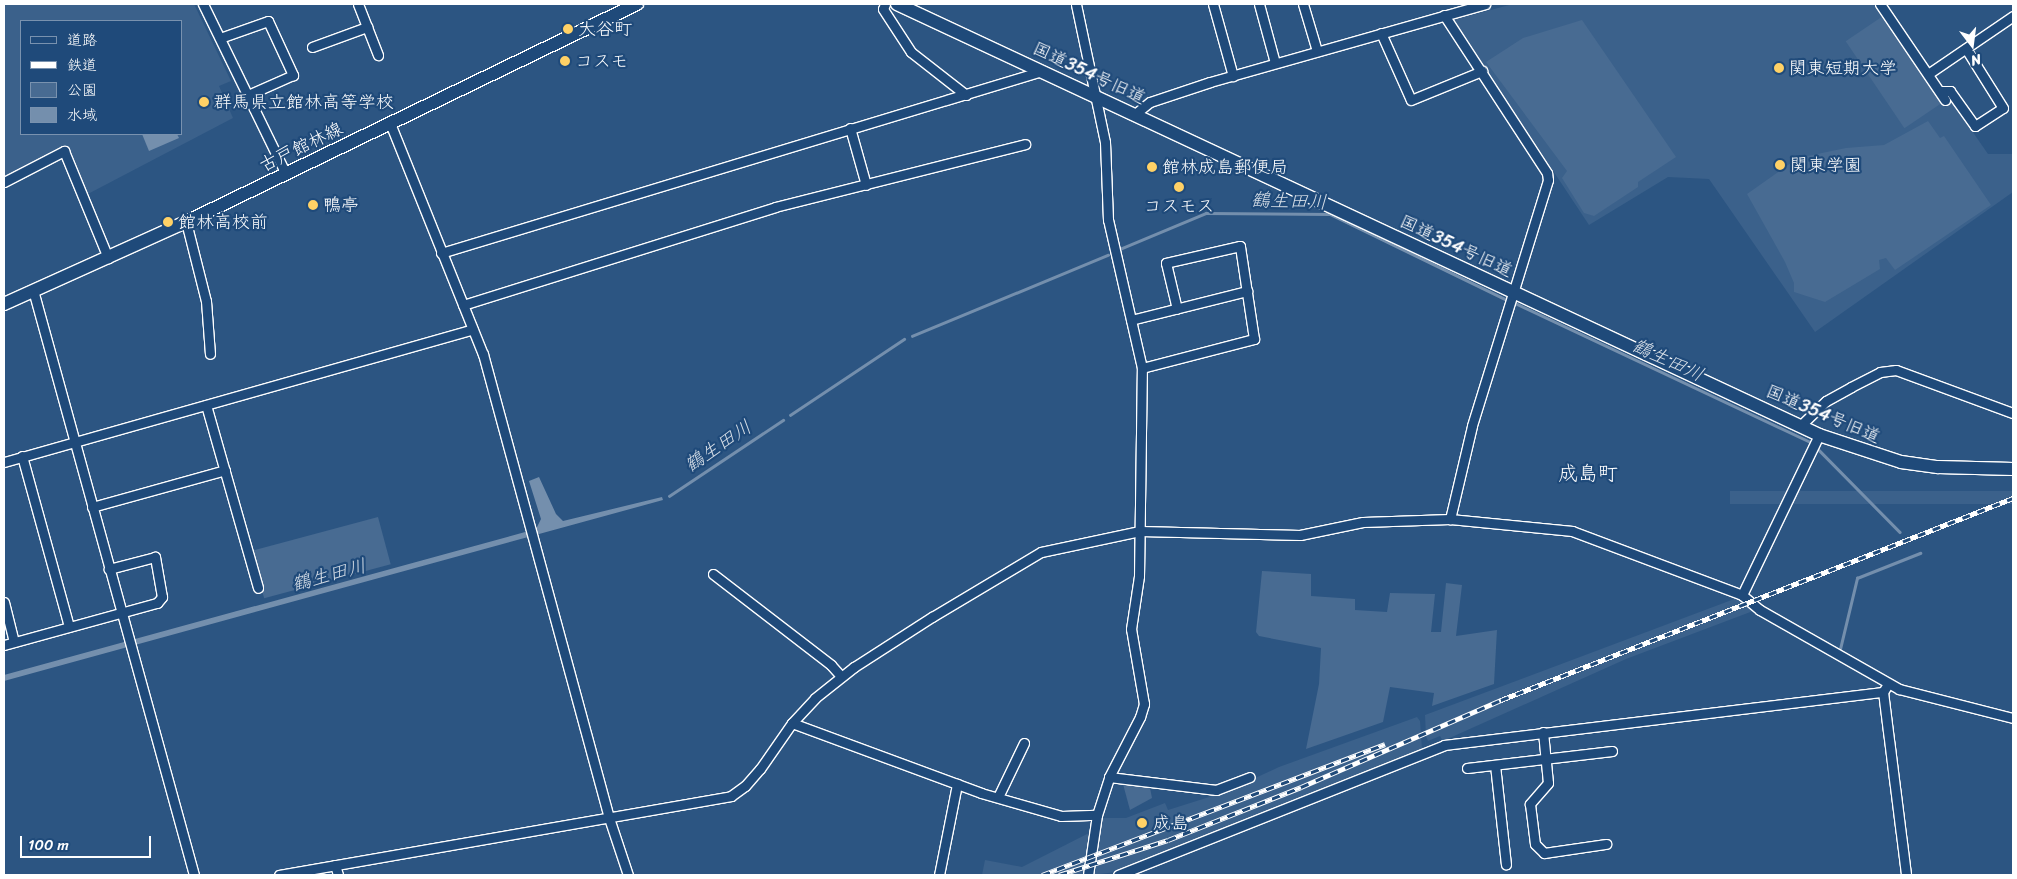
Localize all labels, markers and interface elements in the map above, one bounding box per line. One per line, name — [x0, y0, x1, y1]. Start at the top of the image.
place label: 大谷町 — [578, 18, 632, 40]
legend — [20, 20, 182, 135]
north arrow — [1947, 20, 1997, 70]
marker: 大谷町 — [562, 23, 574, 35]
text: 道路 — [67, 27, 97, 53]
street label: 国道354号旧道 — [1029, 37, 1149, 109]
text: N — [1968, 47, 1984, 73]
place label: コスモ — [575, 50, 629, 72]
text: 鉄道 — [67, 52, 97, 78]
marker: コスモ — [559, 55, 571, 67]
place label: 関東短期大学 — [1789, 57, 1897, 79]
marker: 関東短期大学 — [1773, 62, 1785, 74]
text: 公園 — [67, 77, 97, 103]
place label: 群馬県立館林高等学校 — [214, 91, 394, 113]
marker: 群馬県立館林高等学校 — [198, 96, 210, 108]
text: 水域 — [67, 102, 97, 128]
street label: 古戸館林線 — [256, 118, 346, 176]
place label: 関東学園 — [1790, 154, 1862, 176]
place label: 館林成島郵便局 — [1162, 156, 1288, 178]
marker: 関東学園 — [1774, 159, 1786, 171]
marker: 館林成島郵便局 — [1146, 161, 1158, 173]
marker: コスモス — [1173, 181, 1185, 193]
water label: 鶴生田川 — [1251, 188, 1327, 214]
place label: 鴨亭 — [323, 194, 359, 216]
place label: コスモス — [1143, 195, 1215, 217]
marker: 鴨亭 — [307, 199, 319, 211]
street label: 国道354号旧道 — [1396, 210, 1516, 282]
place label: 館林高校前 — [178, 211, 268, 233]
marker: 館林高校前 — [162, 216, 174, 228]
water label: 鶴生田川 — [1629, 334, 1707, 386]
street label: 国道354号旧道 — [1763, 380, 1883, 448]
water label: 鶴生田川 — [680, 415, 756, 477]
district label: 成島町 — [1558, 461, 1618, 485]
water label: 鶴生田川 — [289, 554, 369, 596]
place label: 成島 — [1153, 812, 1189, 834]
marker: 成島 — [1135, 816, 1149, 830]
scale bar — [22, 826, 154, 858]
text: 100 m — [28, 832, 69, 858]

